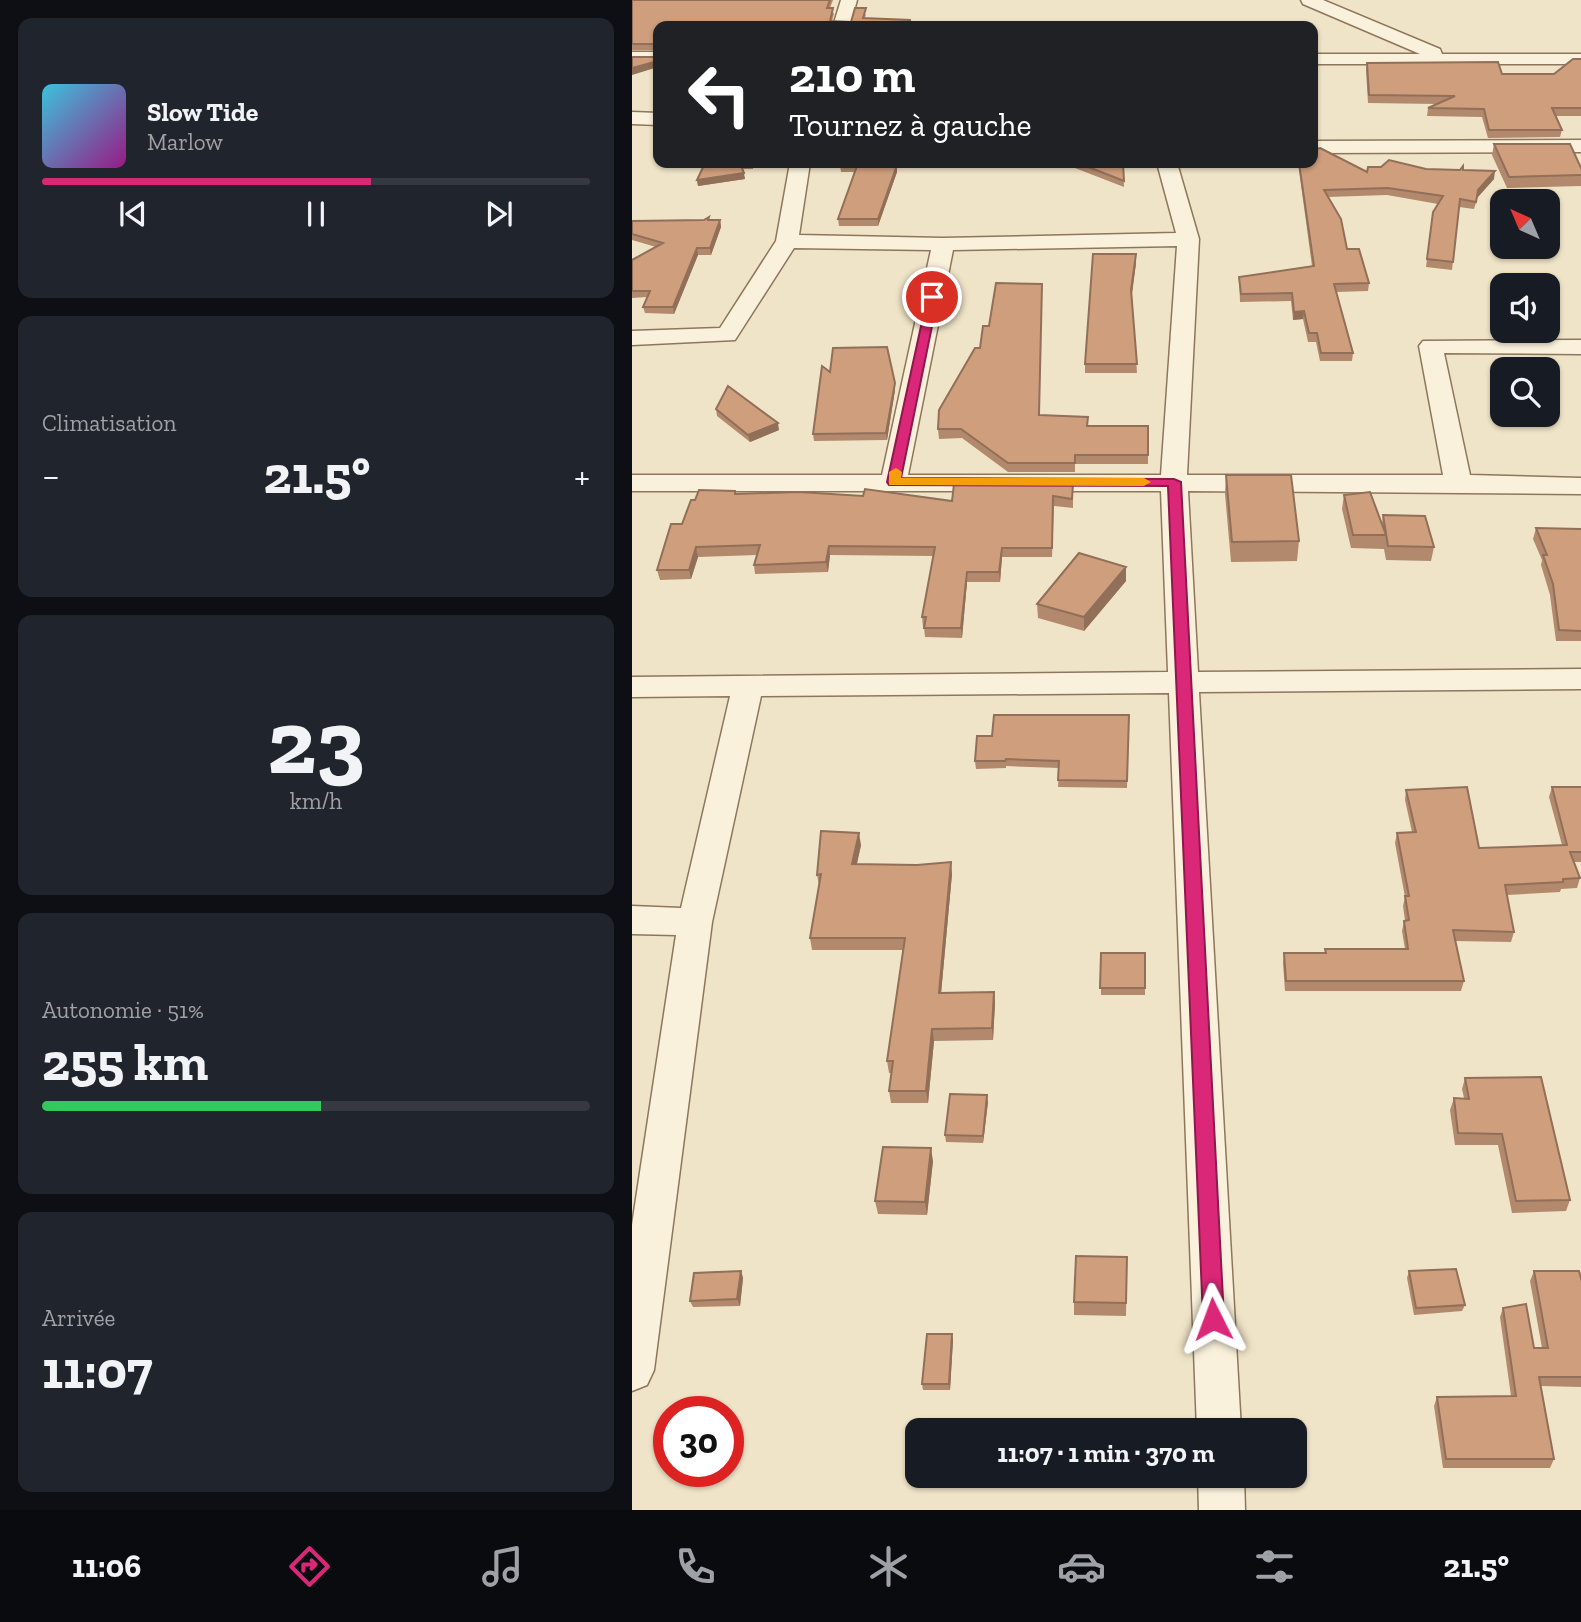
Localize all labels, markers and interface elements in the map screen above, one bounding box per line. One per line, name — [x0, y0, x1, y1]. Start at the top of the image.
text: 210 m — [789, 46, 915, 105]
icon: left — [674, 49, 765, 140]
text: Slow Tide — [147, 96, 258, 128]
text: Tournez à gauche — [789, 106, 1032, 144]
text: Marlow — [147, 128, 223, 156]
north arrow — [1490, 189, 1560, 259]
map controls — [1490, 189, 1560, 427]
icon: previous — [114, 195, 152, 233]
icon: pause — [297, 195, 335, 233]
icon: next — [480, 195, 518, 233]
pin — [902, 267, 962, 327]
button: sound — [1490, 273, 1560, 343]
icon: arrive — [913, 278, 951, 316]
button: search — [1490, 357, 1560, 427]
text: Climatisation — [42, 409, 176, 437]
text: 21.5° — [263, 444, 370, 506]
text: − — [42, 453, 60, 499]
text: + — [574, 453, 590, 499]
text: 23 — [267, 687, 365, 796]
text: km/h — [290, 787, 342, 815]
text: Autonomie · 51% — [42, 996, 204, 1024]
text: 255 km — [42, 1031, 208, 1093]
position arrow — [1176, 1282, 1250, 1356]
text: Arrivée — [42, 1304, 115, 1332]
text: 11:07 — [42, 1339, 153, 1401]
speed limit sign: 30 — [653, 1396, 744, 1487]
text: 11:07 · 1 min · 370 m — [997, 1437, 1215, 1469]
icon: directions — [285, 1542, 334, 1591]
icon: music — [478, 1542, 527, 1591]
icon: phone — [671, 1542, 720, 1591]
icon: climate — [864, 1542, 913, 1591]
icon: car — [1057, 1542, 1106, 1591]
icon: filters — [1250, 1542, 1299, 1591]
text: 11:06 — [72, 1547, 141, 1585]
text: 21.5° — [1443, 1547, 1509, 1585]

